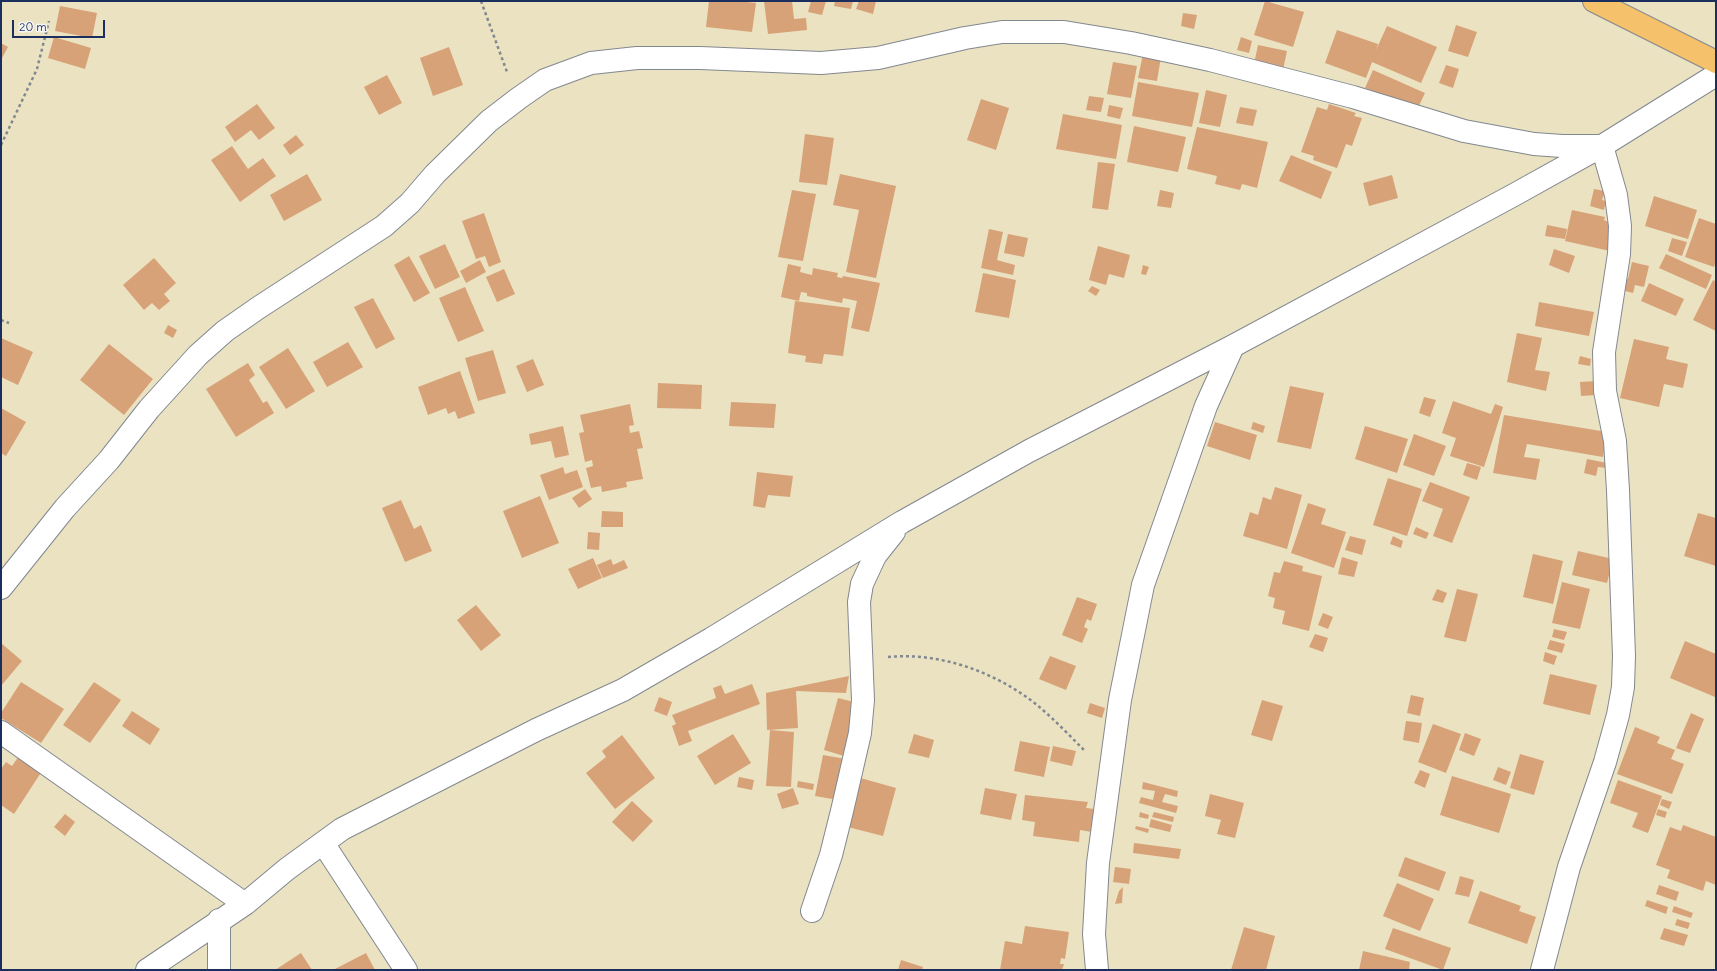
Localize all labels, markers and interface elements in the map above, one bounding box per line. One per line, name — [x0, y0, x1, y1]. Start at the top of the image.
scale bar — [14, 12, 107, 38]
text: 20 m — [19, 19, 47, 34]

